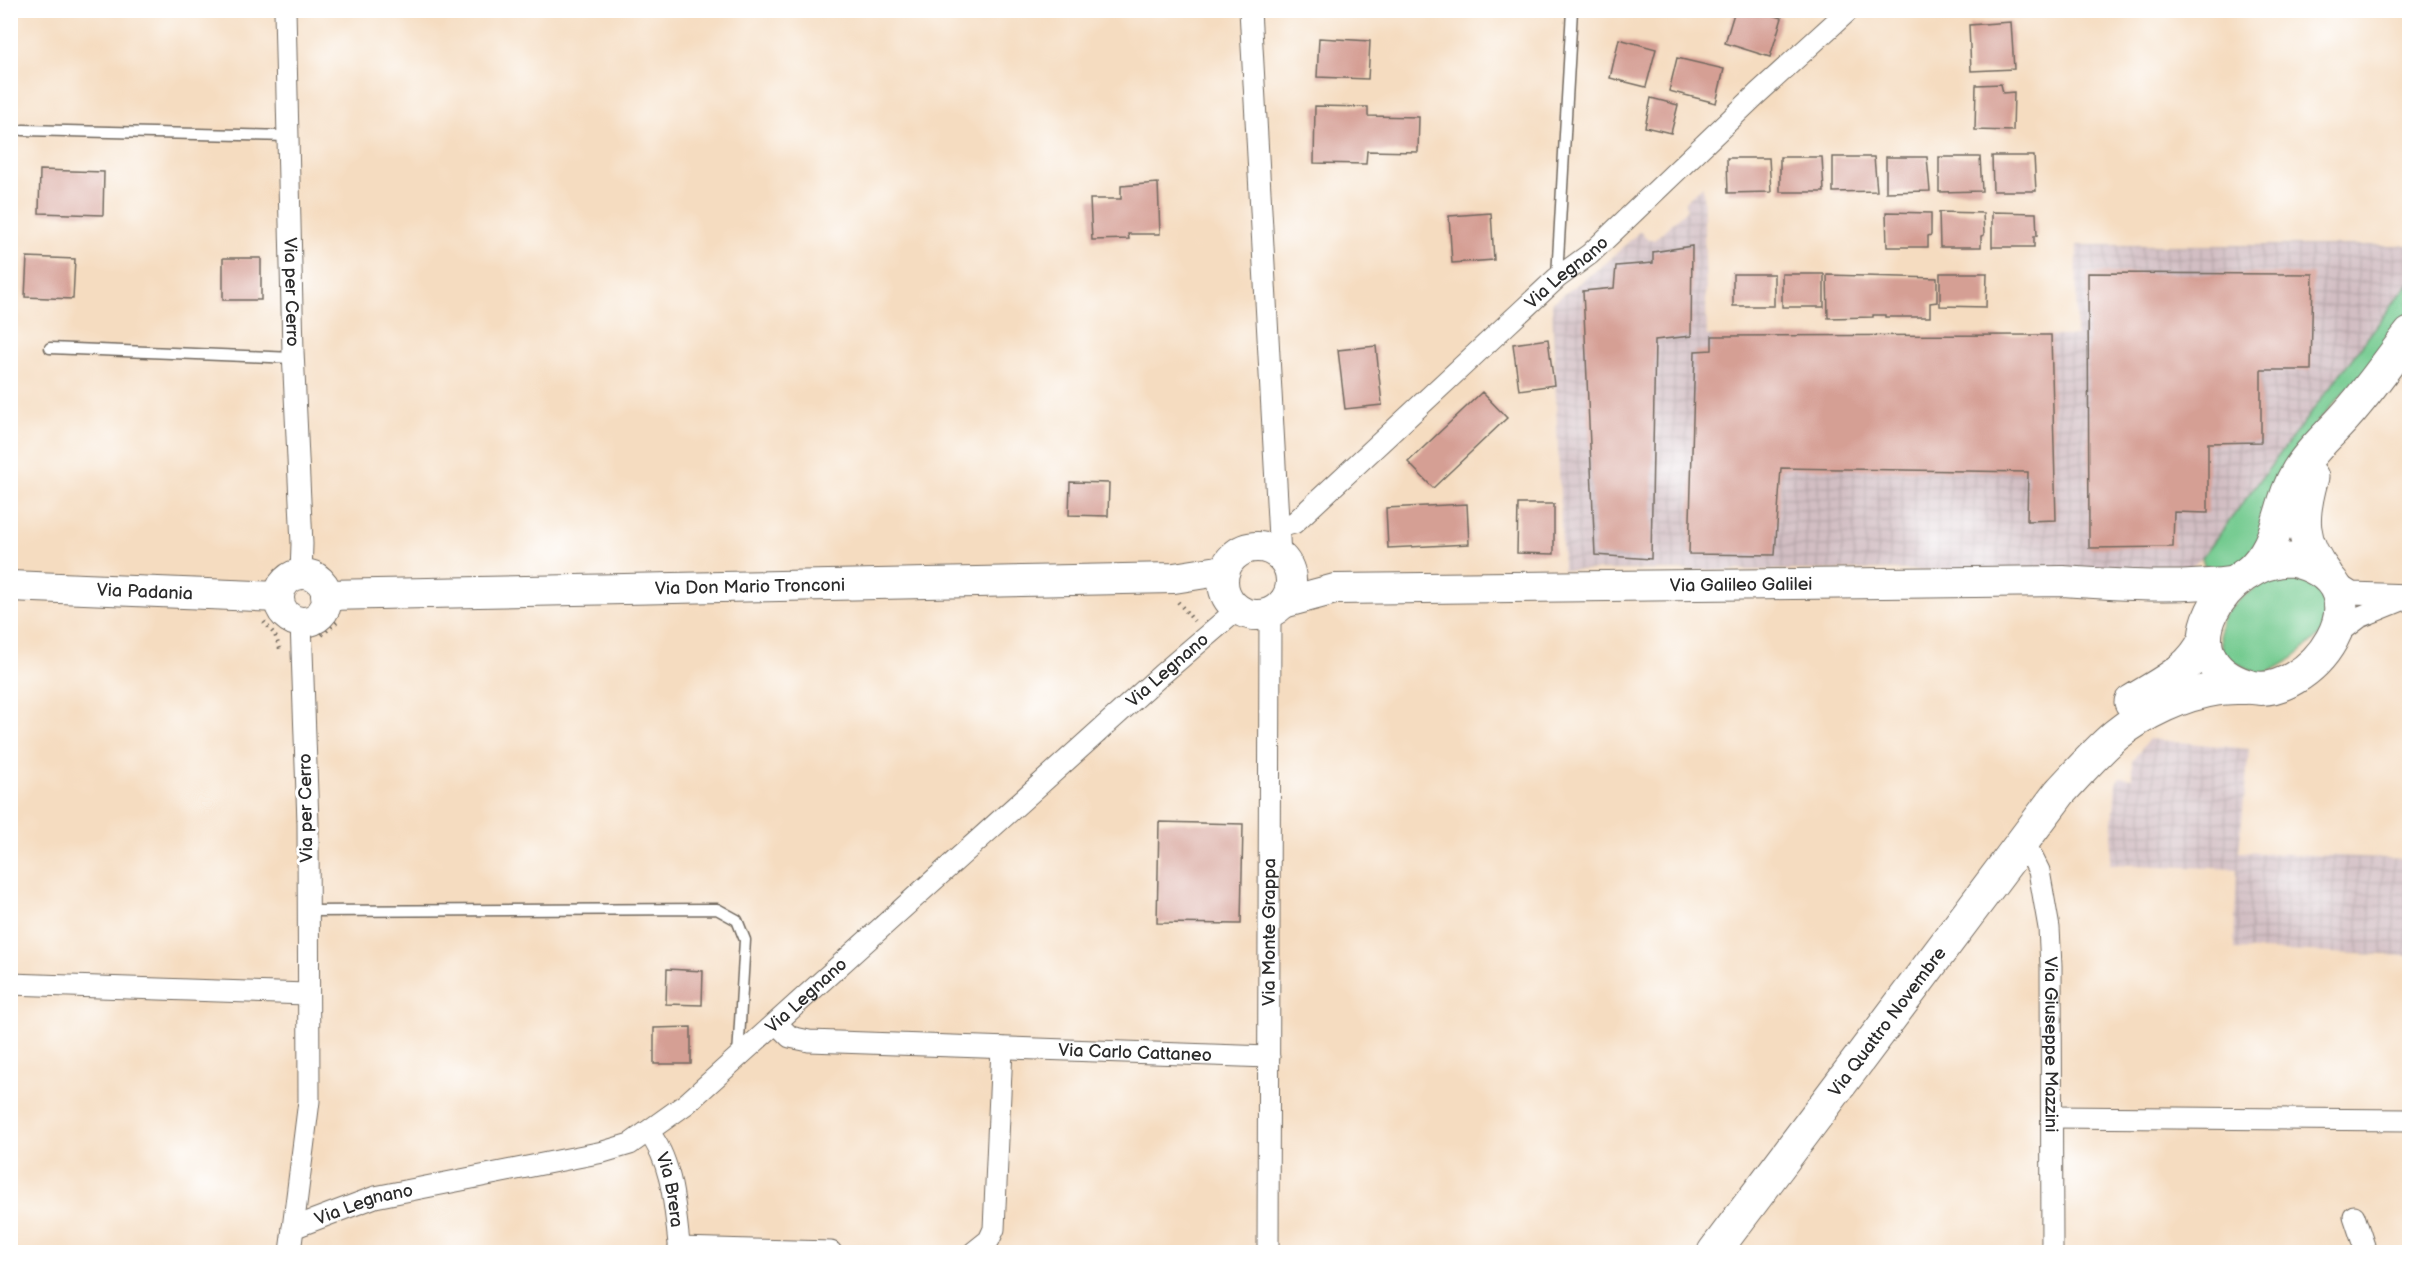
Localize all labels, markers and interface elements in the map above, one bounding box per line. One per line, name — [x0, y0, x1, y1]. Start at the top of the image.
street label: Via Legnano — [1521, 232, 1613, 313]
street label: Via per Cerro — [280, 237, 303, 347]
street label: Via Galileo Galilei — [1670, 573, 1813, 596]
street label: Via Don Mario Tronconi — [655, 574, 845, 599]
street label: Via Padania — [96, 579, 193, 604]
street label: Via Legnano — [1122, 629, 1213, 712]
street label: Via per Cerro — [295, 753, 317, 863]
street label: Via Monte Grappa — [1258, 858, 1280, 1006]
street label: Via Quattro Novembre — [1824, 943, 1950, 1101]
street label: Via Legnano — [761, 953, 851, 1037]
street label: Via Giuseppe Mazzini — [2040, 956, 2062, 1132]
street label: Via Carlo Cattaneo — [1058, 1039, 1212, 1066]
street label: Via Brera — [652, 1149, 688, 1228]
street label: Via Legnano — [312, 1179, 415, 1229]

